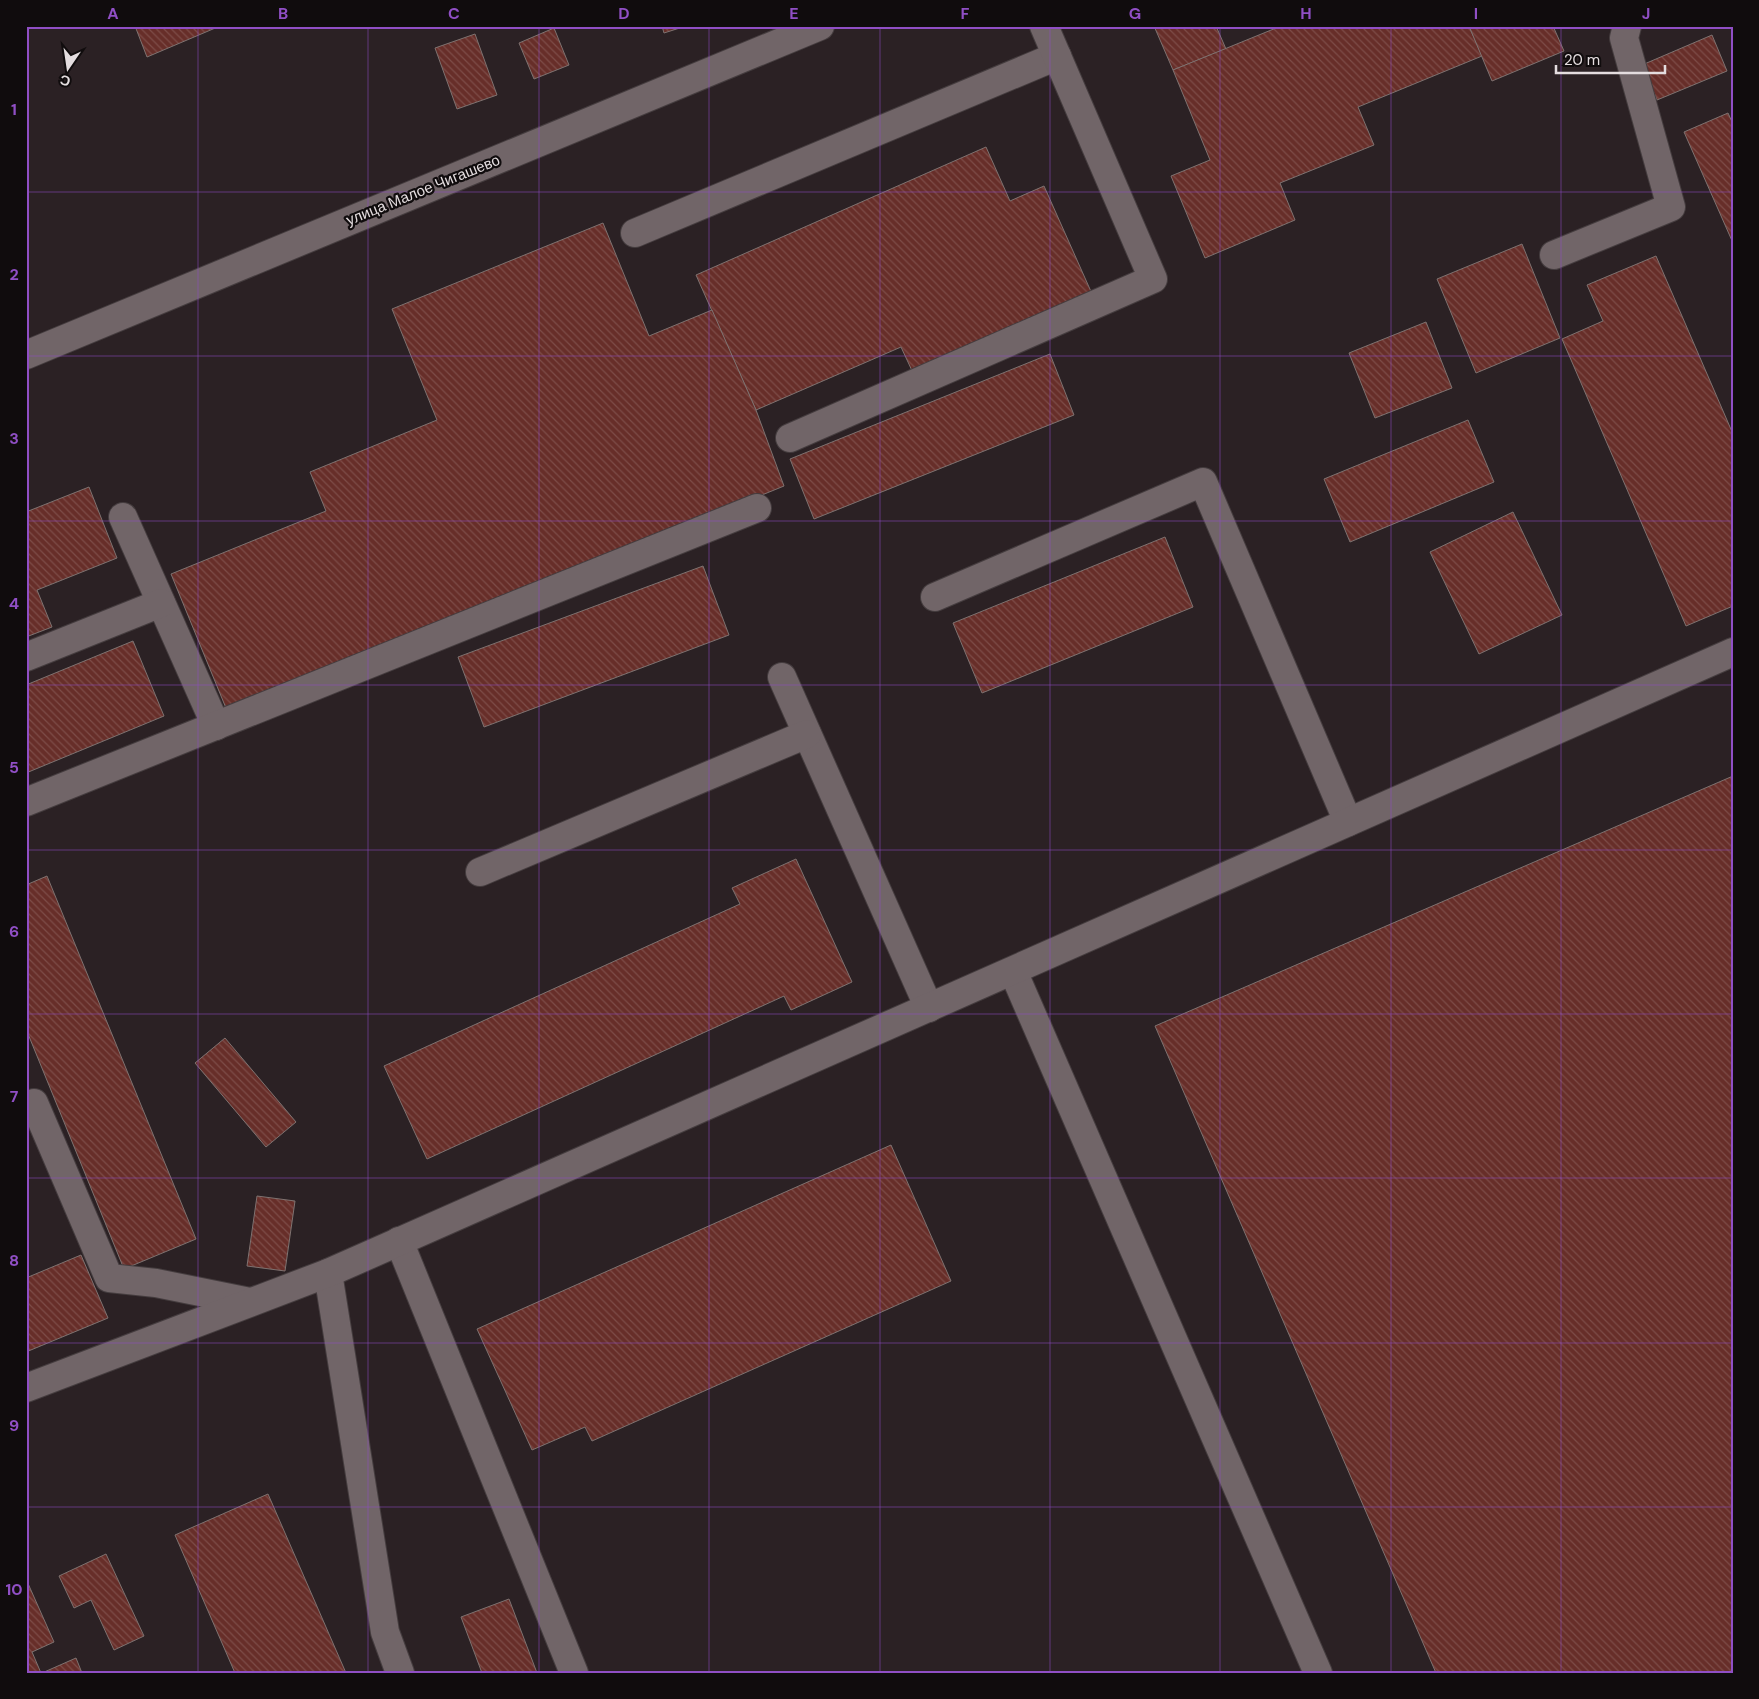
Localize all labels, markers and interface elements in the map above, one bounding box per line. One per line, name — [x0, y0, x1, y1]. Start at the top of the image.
text: A — [107, 3, 119, 24]
text: B — [278, 3, 288, 24]
text: C — [448, 3, 460, 24]
text: D — [618, 3, 630, 24]
text: E — [789, 3, 799, 24]
text: F — [961, 3, 970, 24]
text: G — [1129, 3, 1141, 24]
text: H — [1300, 3, 1312, 24]
text: I — [1474, 3, 1478, 24]
text: J — [1642, 3, 1650, 24]
north arrow — [42, 42, 92, 92]
scale bar — [1556, 42, 1665, 74]
text: 20 m — [1564, 50, 1600, 70]
text: С — [58, 71, 72, 91]
text: 1 — [11, 99, 17, 120]
street label: улица Малое Чигашево — [343, 150, 503, 230]
text: 2 — [9, 264, 19, 285]
text: 3 — [9, 428, 19, 449]
text: 4 — [9, 593, 19, 614]
text: 5 — [9, 757, 19, 778]
text: 6 — [9, 921, 19, 942]
text: 7 — [10, 1086, 19, 1107]
text: 8 — [9, 1250, 19, 1271]
text: 9 — [9, 1415, 19, 1436]
text: 10 — [5, 1579, 23, 1600]

